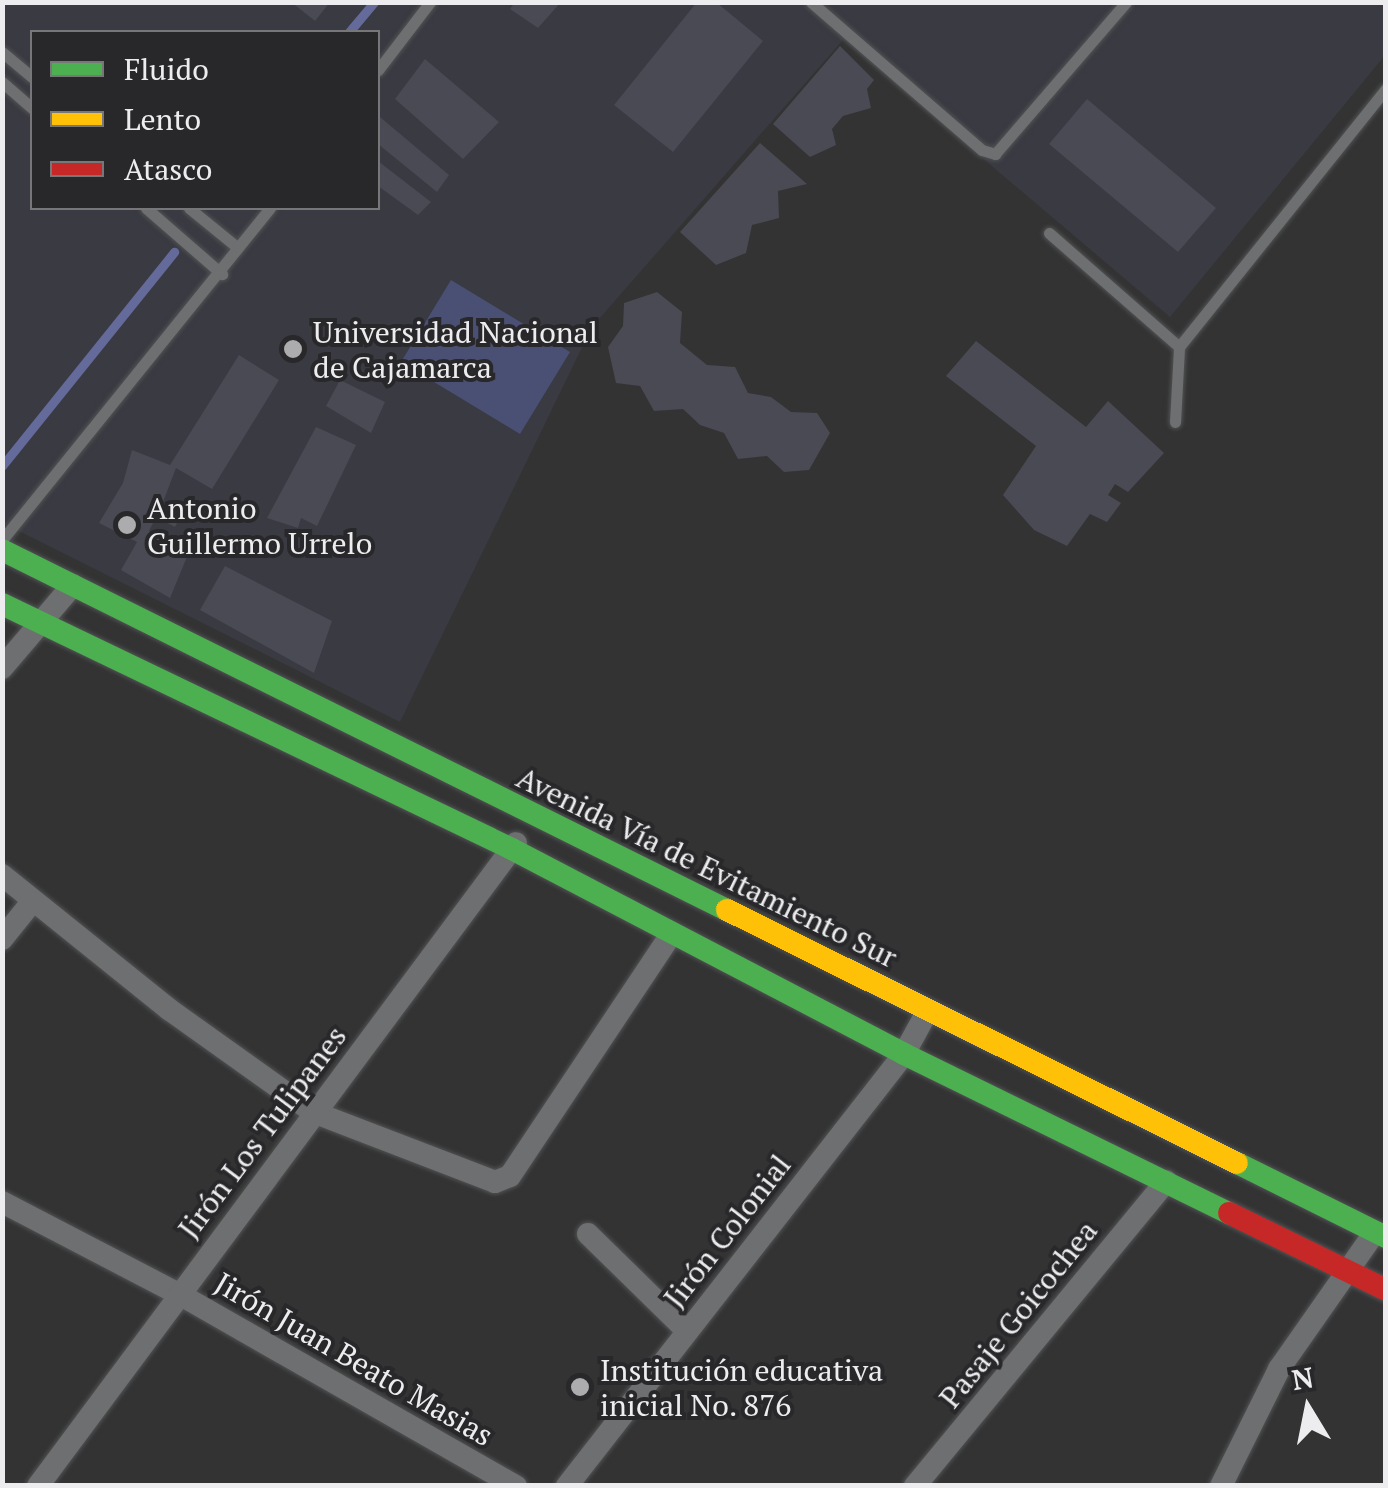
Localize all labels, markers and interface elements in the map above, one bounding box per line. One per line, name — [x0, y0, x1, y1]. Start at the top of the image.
legend — [30, 30, 380, 210]
text: Fluido — [124, 49, 209, 89]
text: Lento — [124, 99, 201, 139]
text: Atasco — [124, 149, 212, 189]
place label: Universidad Nacional de Cajamarca — [313, 314, 598, 384]
marker: Universidad Nacional de Cajamarca — [282, 338, 304, 360]
place label: Antonio Guillermo Urrelo — [147, 490, 372, 560]
marker: Antonio Guillermo Urrelo — [116, 514, 138, 536]
street label: Avenida Vía de Evitamiento Sur — [511, 759, 903, 975]
street label: Jirón Los Tulipanes — [170, 1019, 354, 1245]
street label: Jirón Colonial — [656, 1147, 798, 1315]
street label: Pasaje Goicochea — [932, 1213, 1104, 1415]
street label: Jirón Juan Beato Masias — [209, 1265, 499, 1453]
place label: Institución educativa inicial No. 876 — [600, 1352, 883, 1422]
north arrow — [1258, 1358, 1358, 1458]
text: N — [1289, 1358, 1316, 1398]
marker: Institución educativa inicial No. 876 — [569, 1376, 591, 1398]

